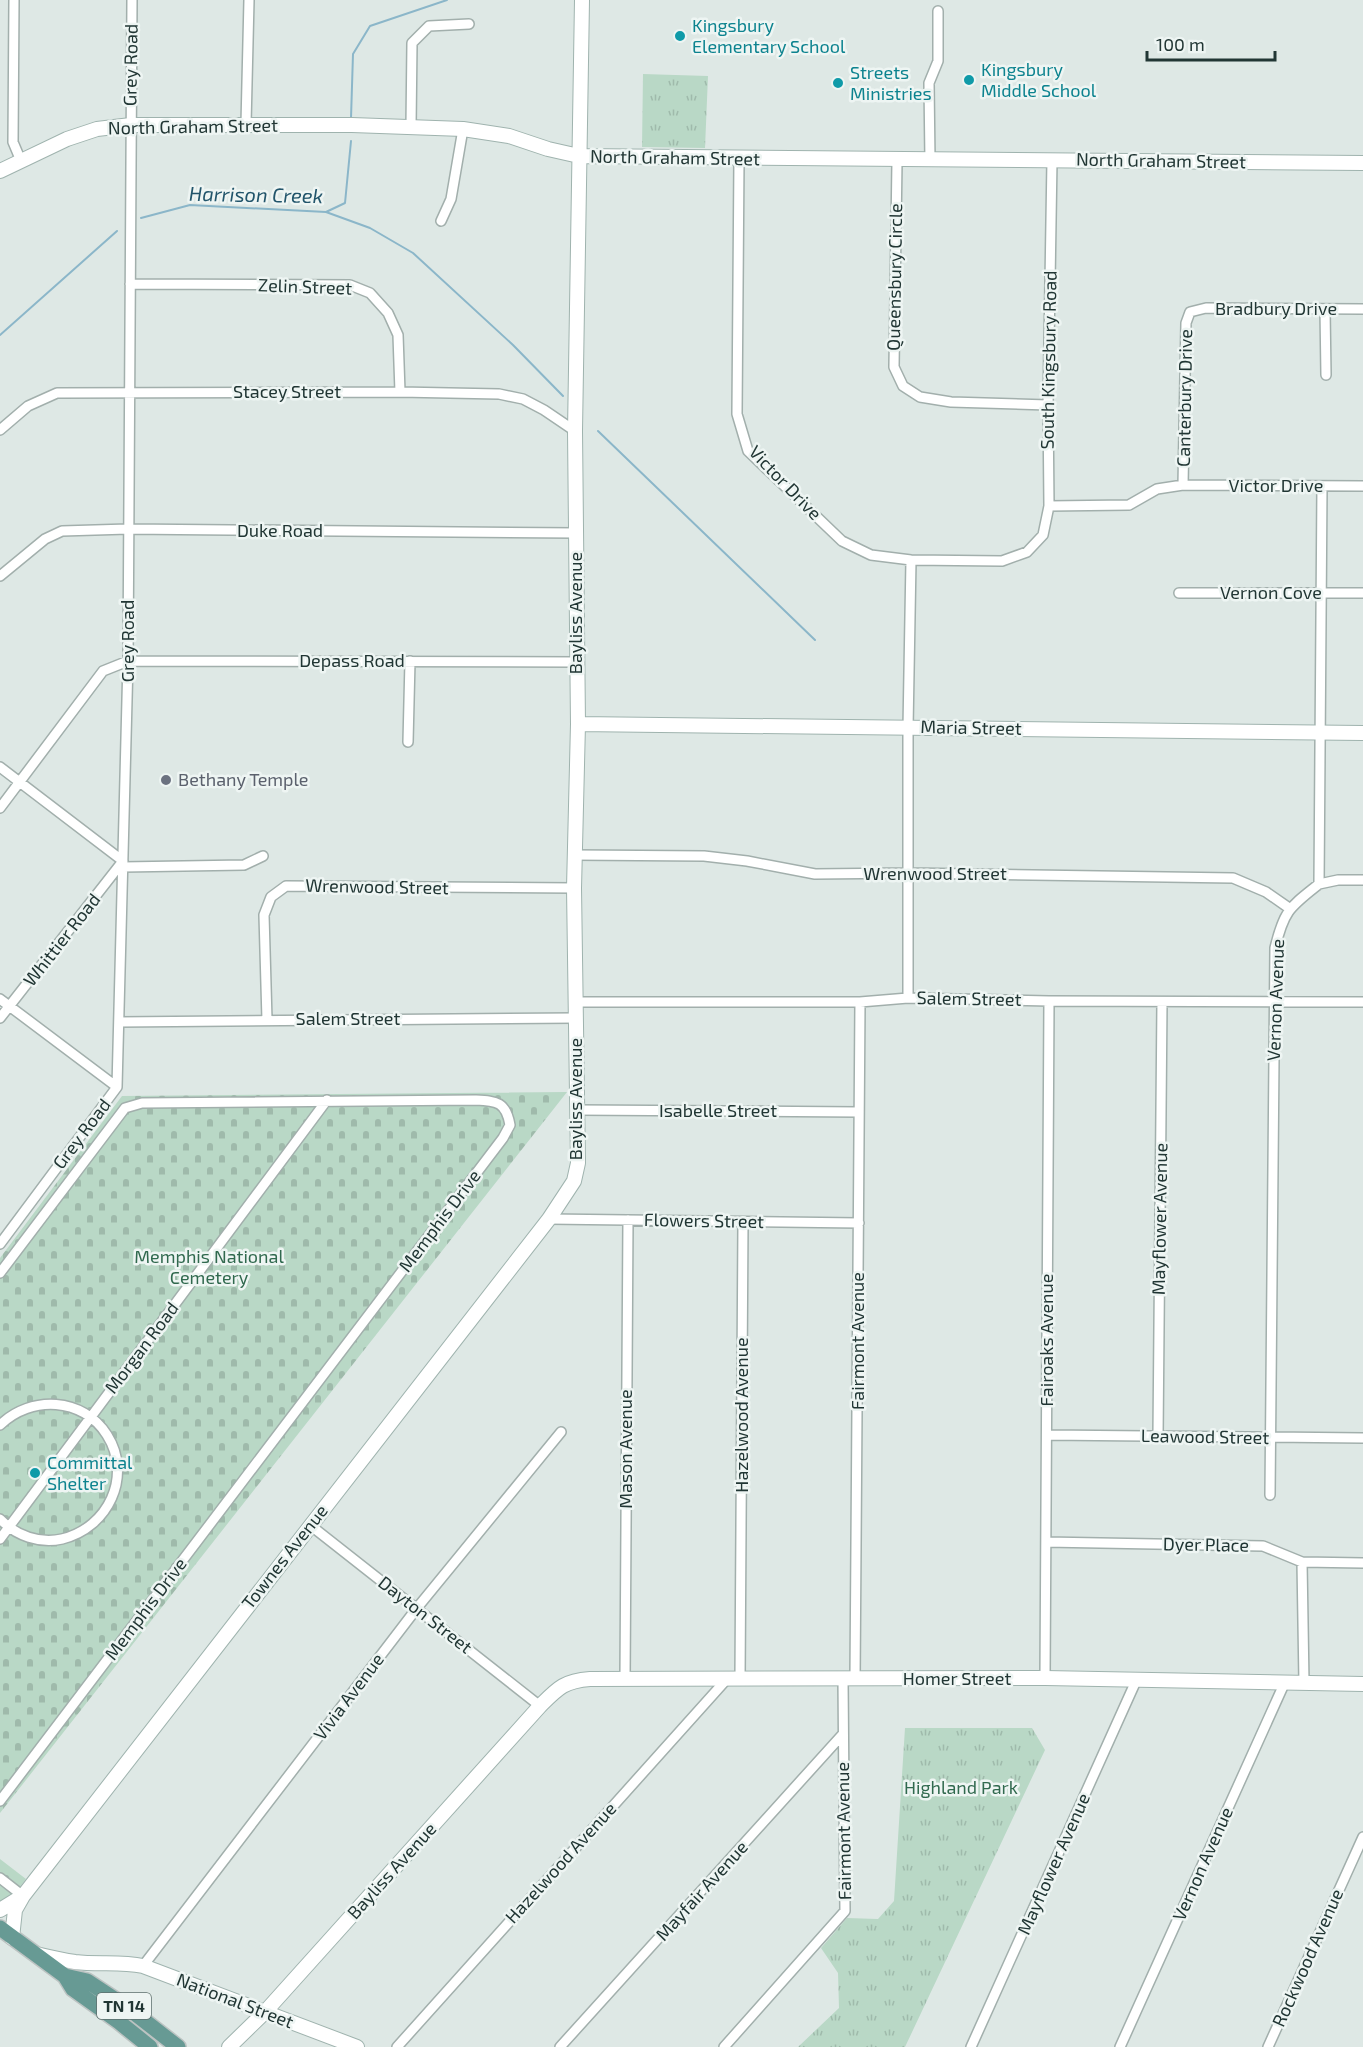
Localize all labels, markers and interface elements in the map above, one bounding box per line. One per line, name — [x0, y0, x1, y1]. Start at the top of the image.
place label: Kingsbury Elementary School — [692, 14, 846, 57]
street label: Grey Road — [118, 24, 142, 106]
scale bar — [1147, 24, 1274, 62]
marker: Kingsbury Elementary School — [673, 29, 687, 43]
text: 100 m — [1156, 33, 1205, 55]
place label: Kingsbury Middle School — [981, 58, 1097, 101]
place label: Streets Ministries — [850, 61, 932, 104]
marker: Kingsbury Middle School — [962, 73, 976, 87]
marker: Streets Ministries — [831, 76, 845, 90]
street label: North Graham Street — [108, 114, 278, 138]
street label: North Graham Street — [590, 145, 760, 169]
street label: North Graham Street — [1076, 148, 1246, 172]
water label: Harrison Creek — [189, 181, 323, 207]
street label: Queensbury Circle — [882, 203, 906, 351]
street label: South Kingsbury Road — [1035, 270, 1061, 450]
street label: Zelin Street — [258, 273, 353, 299]
street label: Bradbury Drive — [1215, 297, 1337, 319]
street label: Canterbury Drive — [1172, 329, 1196, 467]
street label: Stacey Street — [233, 380, 341, 402]
street label: Victor Drive — [745, 441, 827, 524]
street label: Victor Drive — [1229, 474, 1323, 496]
street label: Duke Road — [237, 519, 323, 541]
street label: Bayliss Avenue — [564, 552, 586, 674]
street label: Vernon Cove — [1220, 581, 1322, 603]
street label: Grey Road — [116, 600, 138, 682]
street label: Depass Road — [299, 649, 405, 671]
street label: Maria Street — [920, 715, 1022, 739]
place label: Bethany Temple — [178, 768, 309, 790]
marker: Bethany Temple — [159, 773, 173, 787]
street label: Wrenwood Street — [863, 862, 1007, 884]
street label: Wrenwood Street — [305, 874, 449, 898]
street label: Whittier Road — [18, 888, 104, 990]
street label: Vernon Avenue — [1262, 939, 1288, 1061]
street label: Salem Street — [916, 986, 1022, 1010]
street label: Salem Street — [296, 1007, 401, 1029]
street label: Bayliss Avenue — [564, 1038, 586, 1160]
street label: Grey Road — [48, 1094, 115, 1173]
street label: Isabelle Street — [659, 1099, 777, 1121]
street label: Mayflower Avenue — [1147, 1143, 1171, 1295]
street label: Memphis Drive — [394, 1165, 485, 1276]
street label: Flowers Street — [644, 1208, 764, 1232]
park label: Memphis National Cemetery — [134, 1245, 284, 1288]
street label: Fairmont Avenue — [846, 1272, 868, 1410]
street label: Fairoaks Avenue — [1035, 1274, 1057, 1406]
street label: Morgan Road — [100, 1297, 183, 1398]
street label: Hazelwood Avenue — [730, 1337, 752, 1493]
street label: Mason Avenue — [614, 1389, 636, 1509]
street label: Leawood Street — [1141, 1424, 1270, 1448]
place label: Committal Shelter — [47, 1451, 133, 1494]
marker: Committal Shelter — [28, 1466, 42, 1480]
street label: Townes Avenue — [237, 1500, 332, 1613]
street label: Dyer Place — [1163, 1532, 1249, 1556]
street label: Memphis Drive — [100, 1553, 191, 1664]
street label: Dayton Street — [374, 1571, 477, 1658]
street label: Vivia Avenue — [308, 1649, 388, 1744]
street label: Homer Street — [903, 1667, 1011, 1689]
street label: Fairmont Avenue — [831, 1762, 855, 1900]
park label: Highland Park — [904, 1776, 1018, 1798]
street label: Mayflower Avenue — [1012, 1789, 1094, 1938]
street label: Hazelwood Avenue — [500, 1797, 620, 1927]
street label: Vernon Avenue — [1167, 1803, 1237, 1924]
street label: Bayliss Avenue — [342, 1817, 440, 1923]
street label: Mayfair Avenue — [651, 1836, 752, 1945]
street label: Rockwood Avenue — [1267, 1885, 1347, 2030]
street label: National Street — [174, 1968, 297, 2032]
road number: TN 14 — [97, 1993, 151, 2019]

